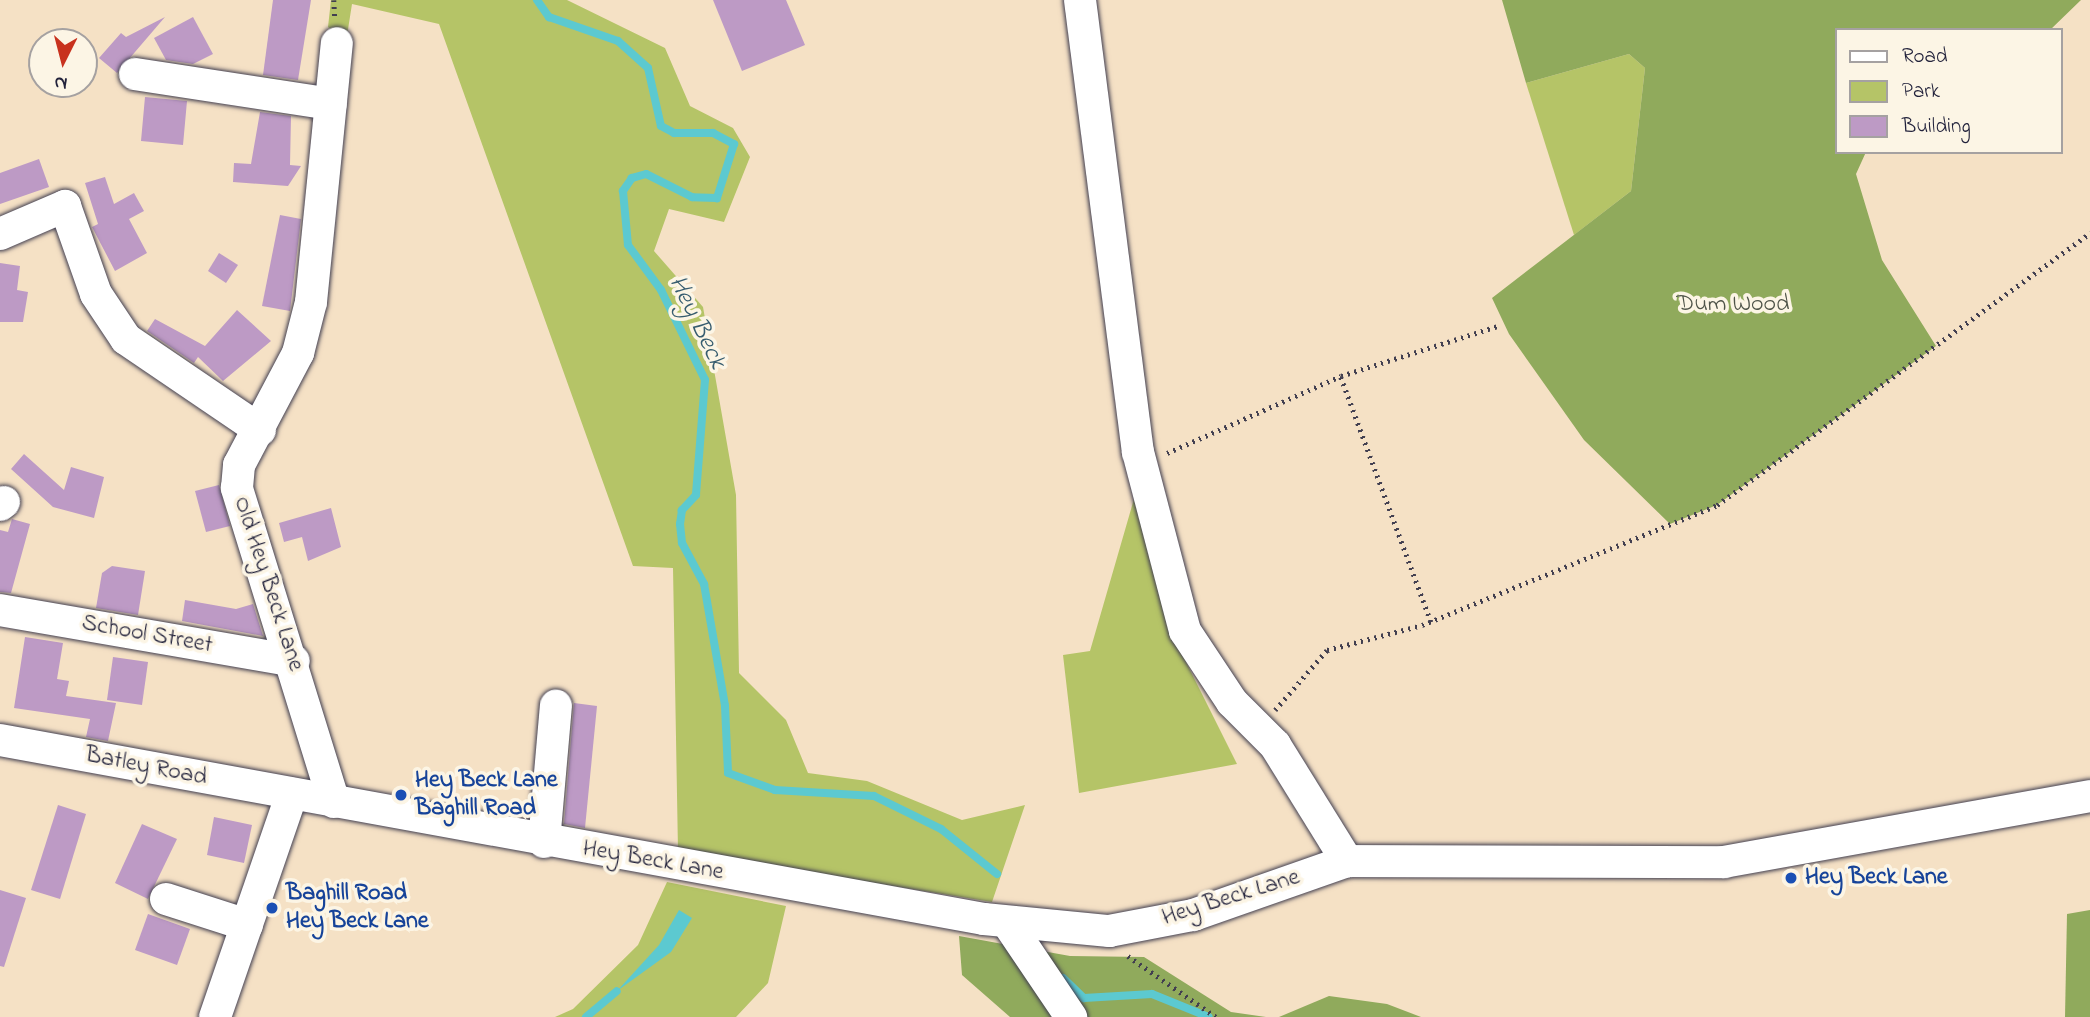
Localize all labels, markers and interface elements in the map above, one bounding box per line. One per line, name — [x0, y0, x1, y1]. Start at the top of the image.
north arrow — [28, 28, 98, 98]
legend — [1834, 28, 2062, 154]
text: Road — [1902, 42, 1948, 72]
text: N — [53, 68, 69, 96]
text: Park — [1902, 77, 1940, 107]
text: Building — [1902, 112, 1971, 142]
water label: Hey Beck — [660, 271, 732, 375]
park label: Dum Wood — [1677, 291, 1789, 319]
street label: Old Hey Beck Lane — [226, 493, 310, 675]
street label: School Street — [79, 609, 215, 661]
street label: Batley Road — [83, 741, 209, 793]
place label: Hey Beck Lane Baghill Road — [415, 767, 558, 823]
marker: Hey Beck Lane Baghill Road — [393, 787, 409, 803]
street label: Hey Beck Lane — [580, 834, 726, 888]
street label: Hey Beck Lane — [1159, 863, 1303, 933]
place label: Hey Beck Lane — [1805, 864, 1948, 892]
marker: Hey Beck Lane — [1783, 870, 1799, 886]
place label: Baghill Road Hey Beck Lane — [286, 880, 429, 936]
marker: Baghill Road Hey Beck Lane — [264, 900, 280, 916]

